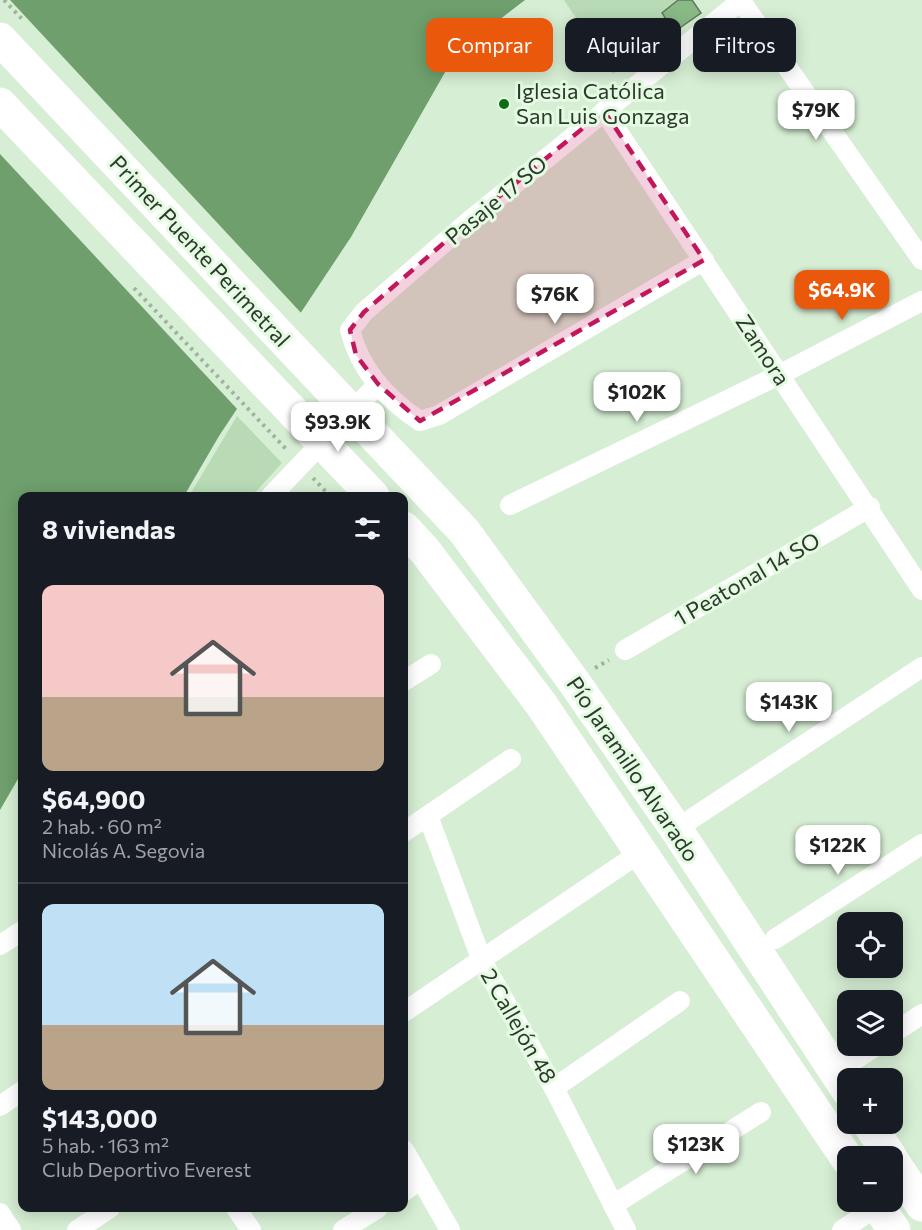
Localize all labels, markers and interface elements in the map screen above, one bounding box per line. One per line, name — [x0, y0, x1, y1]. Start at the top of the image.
chip: Comprar — [426, 18, 553, 72]
chip: Alquilar — [565, 18, 681, 72]
chip: Filtros — [693, 18, 796, 72]
place label: Iglesia Católica San Luis Gonzaga — [516, 77, 690, 129]
pin: $79K — [780, 90, 852, 141]
marker: Iglesia Católica San Luis Gonzaga — [497, 97, 511, 111]
text: $79K — [792, 97, 840, 121]
street label: Primer Puente Perimetral — [105, 149, 296, 352]
street label: Pasaje 17 SO — [439, 149, 552, 250]
pin: $64.9K — [793, 270, 891, 321]
pin: $76K — [519, 274, 591, 325]
text: $64.9K — [808, 277, 876, 301]
text: $76K — [531, 281, 579, 305]
street label: Zamora — [731, 309, 796, 390]
pin: $102K — [595, 372, 679, 423]
text: $102K — [607, 379, 667, 403]
pin: $93.9K — [289, 402, 387, 453]
text: $93.9K — [305, 409, 371, 433]
icon: filters — [351, 512, 384, 545]
text: 8 viviendas — [42, 513, 176, 544]
street label: 1 Peatonal 14 SO — [669, 526, 824, 631]
icon: home — [159, 624, 267, 732]
street label: Pío Jaramillo Alvarado — [561, 671, 705, 866]
pin: $143K — [747, 682, 831, 733]
text: $143K — [760, 689, 818, 713]
text: $64,900 — [42, 783, 146, 814]
text: 2 hab. · 60 m² — [42, 814, 162, 838]
pin: $122K — [796, 825, 880, 876]
text: $122K — [809, 832, 867, 856]
text: Nicolás A. Segovia — [42, 838, 205, 862]
map controls — [837, 912, 903, 1212]
button: locate — [837, 912, 903, 978]
icon: home — [159, 943, 267, 1051]
street label: 2 Callejón 48 — [476, 964, 563, 1088]
button: layers — [837, 990, 903, 1056]
button: + — [837, 1068, 903, 1134]
text: $143,000 — [42, 1102, 157, 1133]
pin: $123K — [654, 1124, 738, 1175]
text: $123K — [667, 1131, 725, 1155]
text: 5 hab. · 163 m² — [42, 1133, 169, 1157]
button: − — [837, 1146, 903, 1212]
text: Club Deportivo Everest — [42, 1157, 251, 1181]

